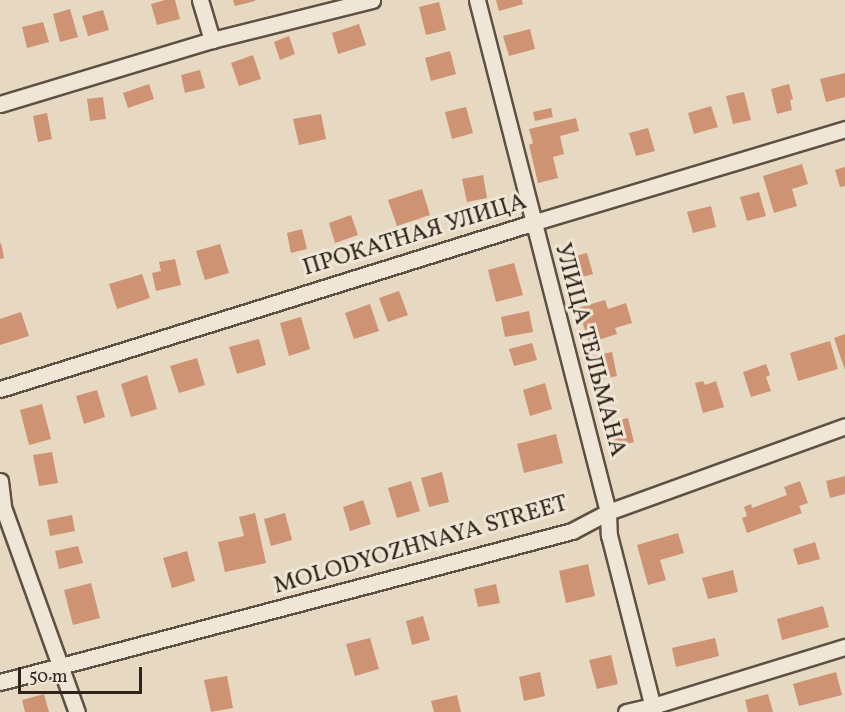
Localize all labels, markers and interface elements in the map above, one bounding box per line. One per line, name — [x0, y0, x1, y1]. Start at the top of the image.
street label: ПРОКАТНАЯ УЛИЦА — [300, 188, 530, 284]
street label: УЛИЦА ТЕЛЬМАНА — [547, 240, 631, 460]
street label: MOLODYOZHNAYA STREET — [271, 490, 571, 602]
scale bar — [21, 655, 146, 693]
text: 50 m — [29, 665, 68, 690]

